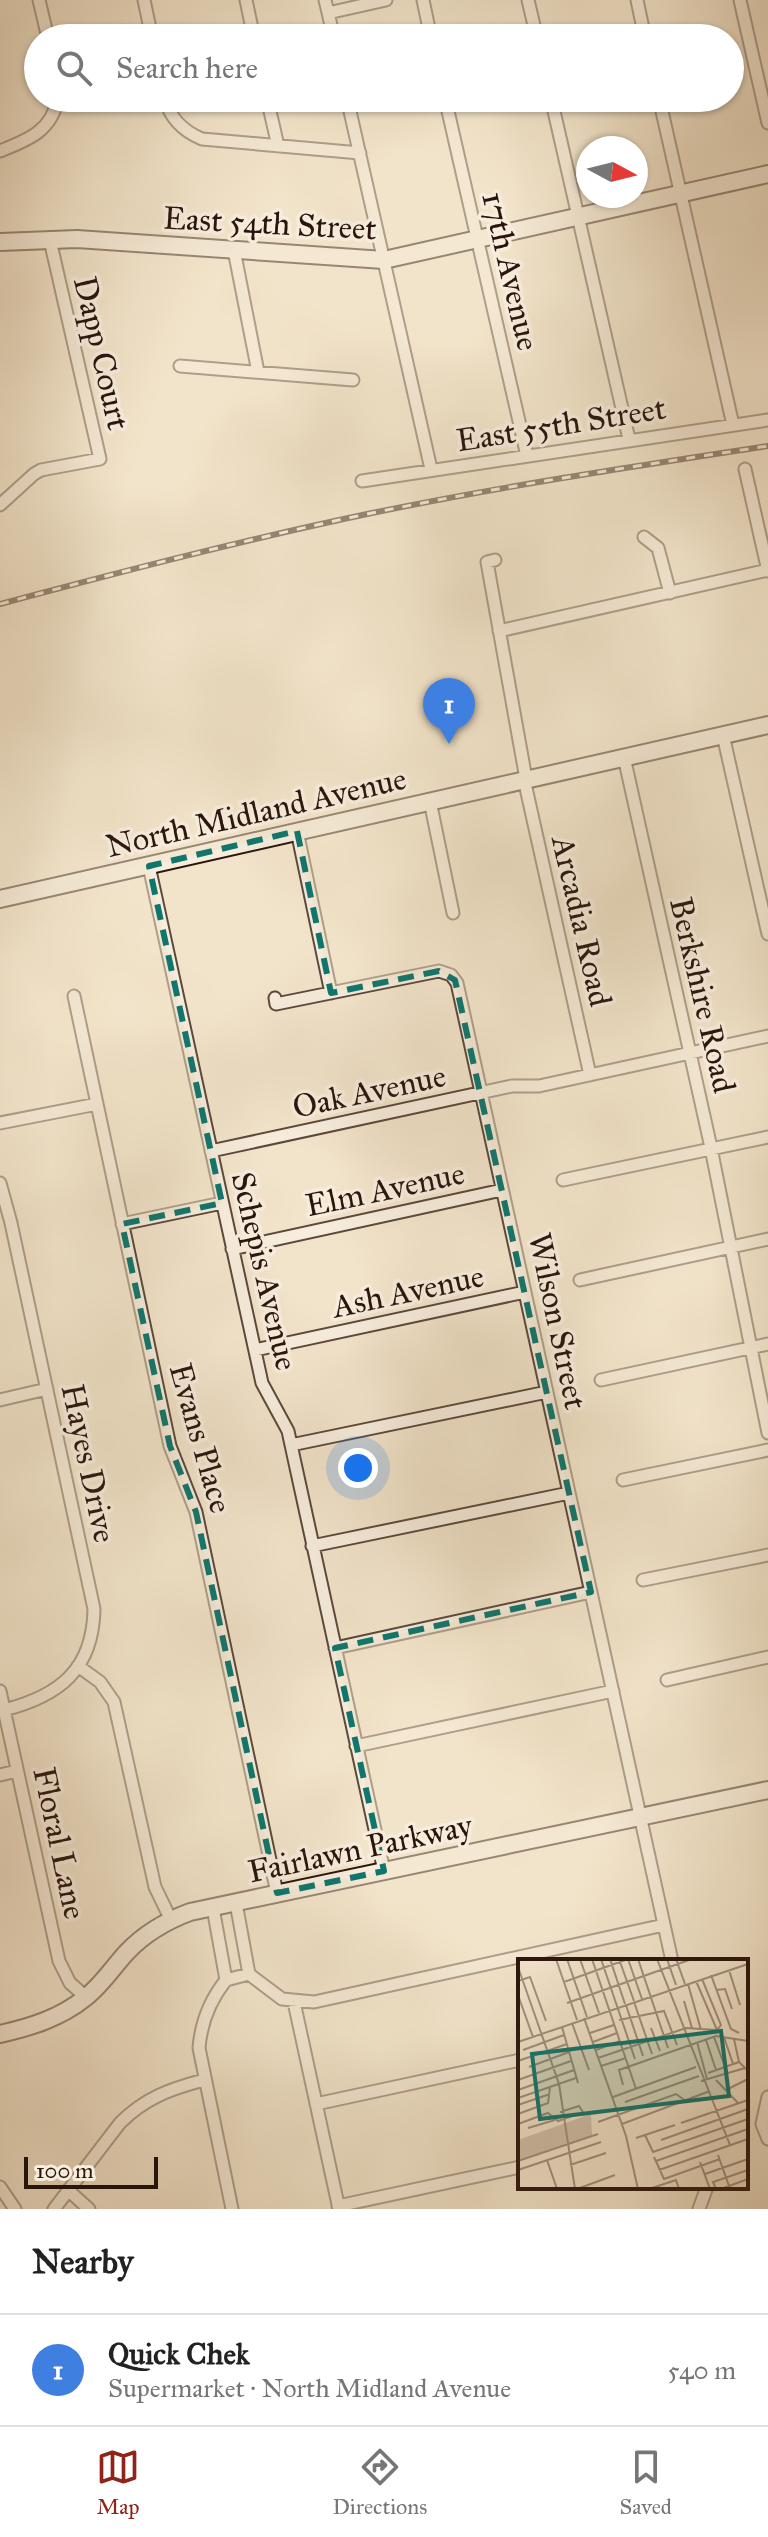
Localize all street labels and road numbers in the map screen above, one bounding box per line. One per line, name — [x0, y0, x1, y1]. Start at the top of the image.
street label: 17th Avenue — [473, 188, 548, 354]
street label: East 54th Street — [162, 198, 378, 249]
street label: Dapp Court — [65, 273, 138, 434]
street label: East 55th Street — [454, 389, 669, 460]
street label: North Midland Avenue — [102, 759, 410, 866]
street label: Arcadia Road — [543, 830, 620, 1010]
street label: Berkshire Road — [661, 894, 744, 1097]
street label: Oak Avenue — [289, 1056, 449, 1127]
street label: Elm Avenue — [302, 1154, 468, 1225]
street label: Schepis Avenue — [223, 1168, 306, 1374]
street label: Wilson Street — [520, 1229, 595, 1413]
street label: Ash Avenue — [327, 1256, 487, 1327]
street label: Evans Place — [161, 1359, 241, 1518]
street label: Hayes Drive — [53, 1380, 124, 1546]
street label: Floral Lane — [24, 1763, 95, 1923]
street label: Fairlawn Parkway — [244, 1805, 477, 1891]

